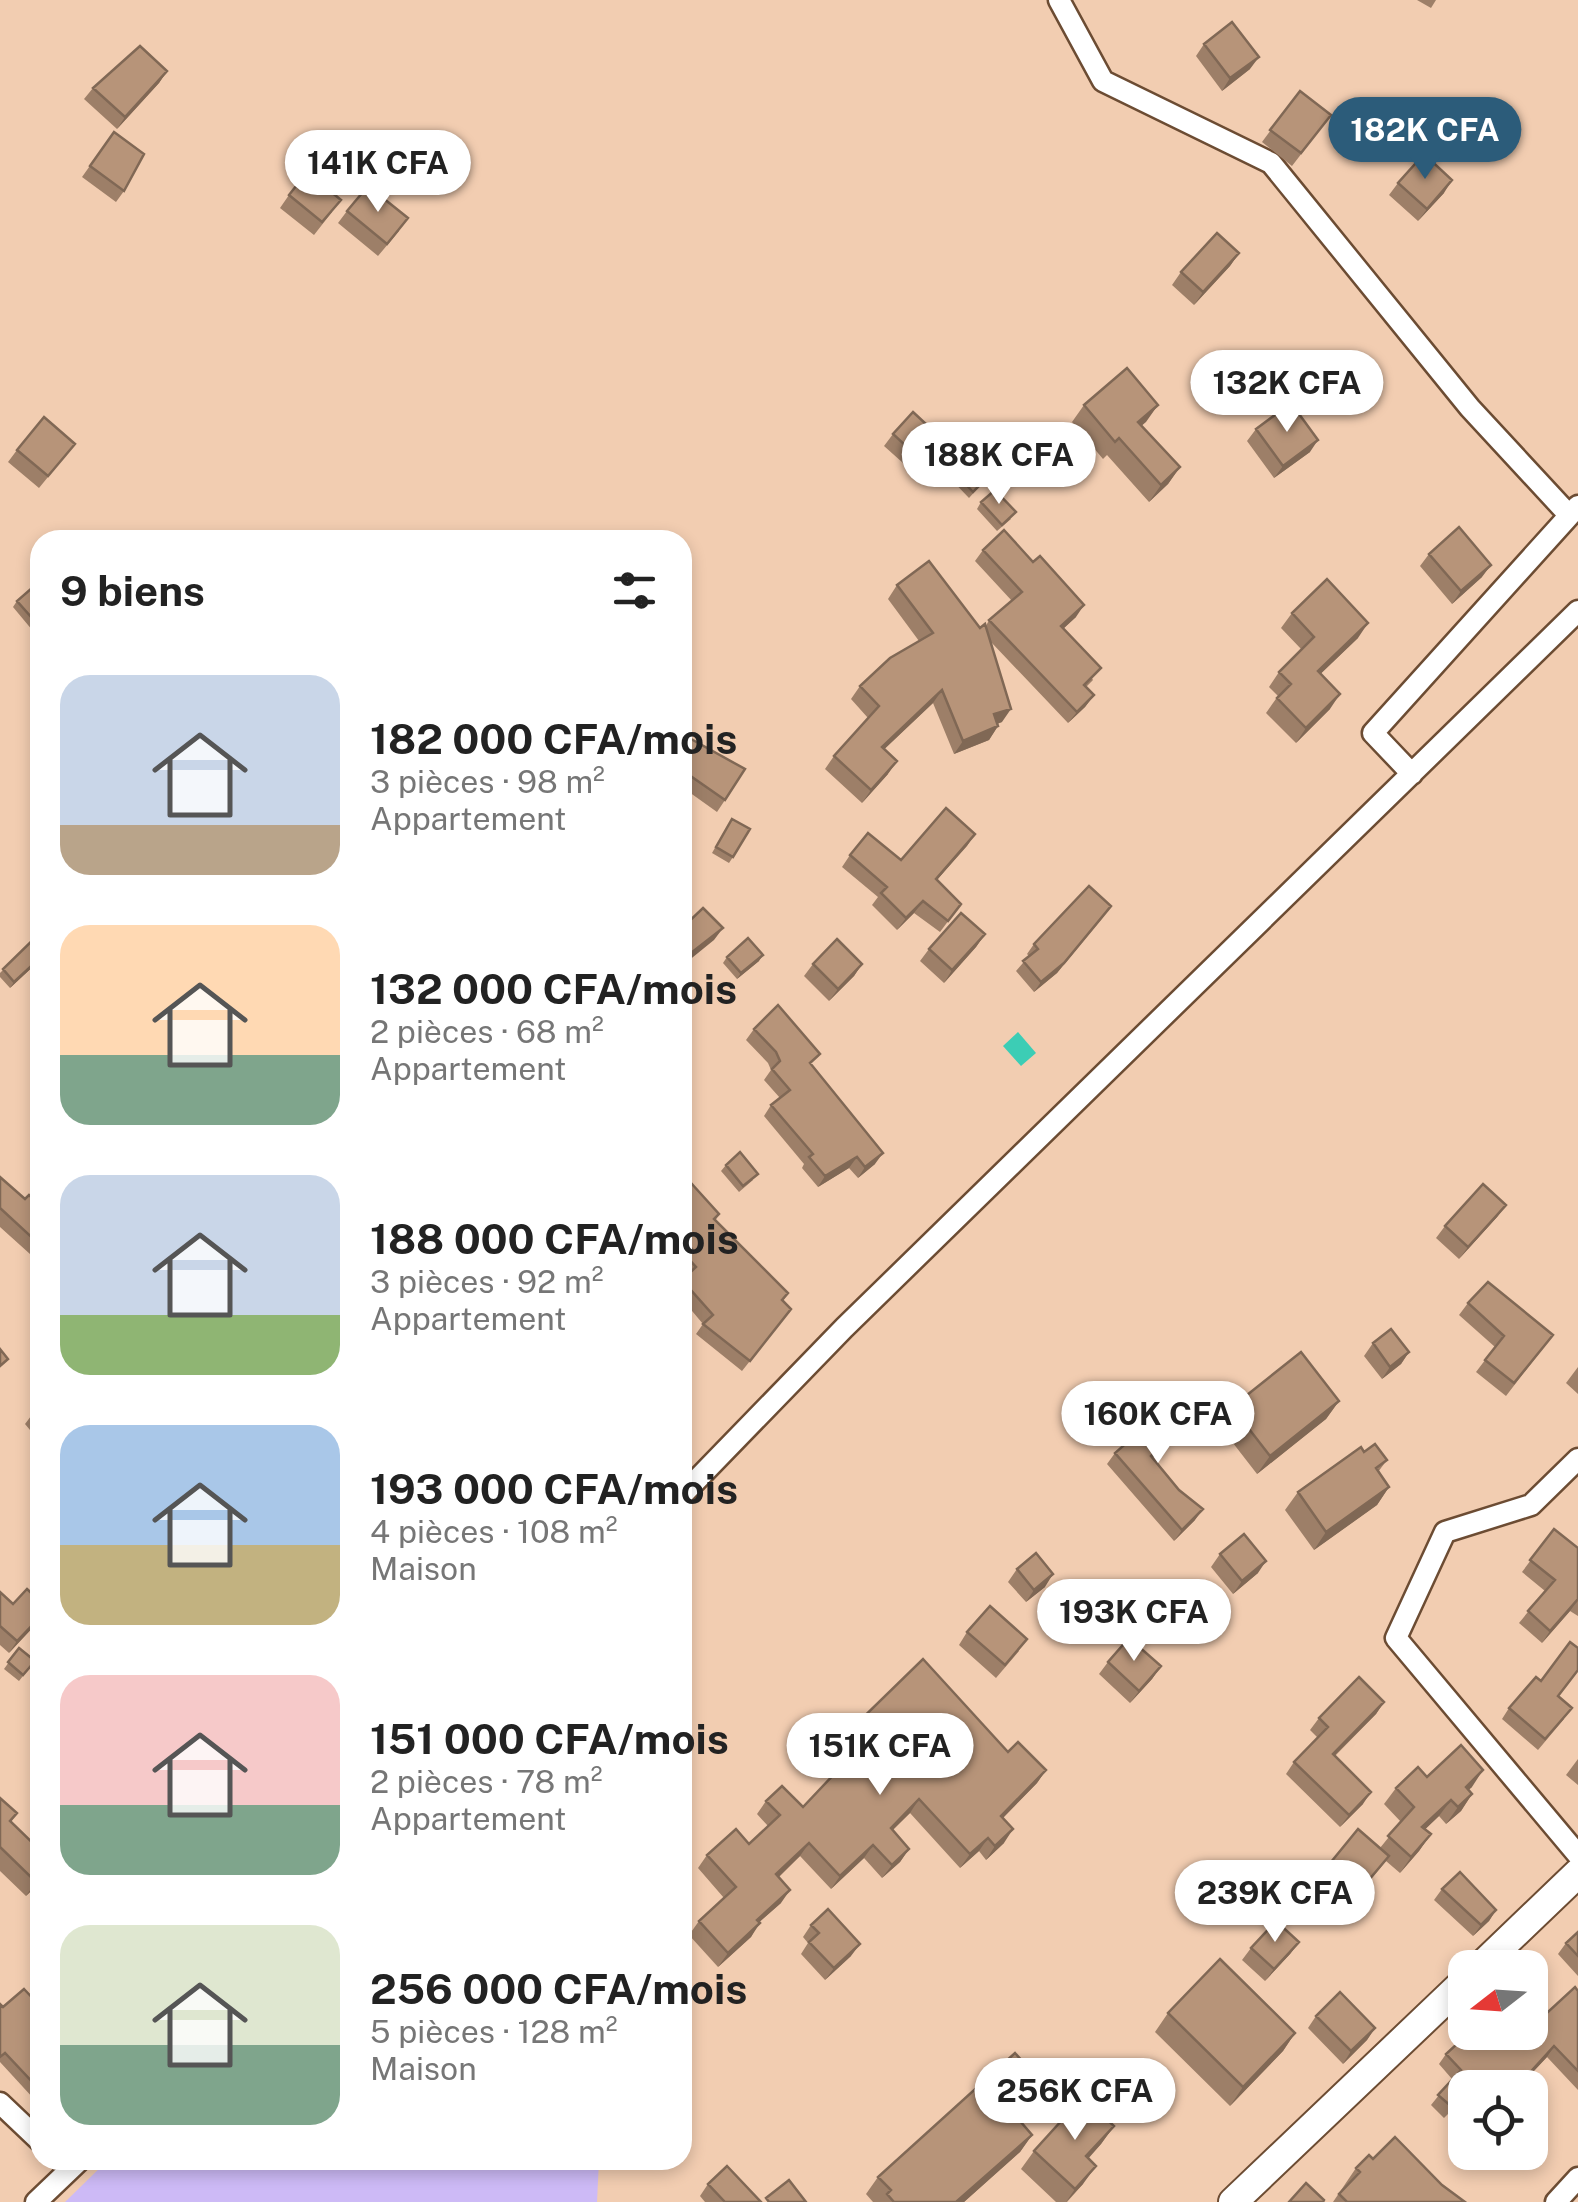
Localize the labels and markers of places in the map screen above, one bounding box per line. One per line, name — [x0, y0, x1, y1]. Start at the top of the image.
pin: 182K CFA — [1322, 97, 1528, 182]
pin: 141K CFA — [275, 130, 481, 215]
pin: 132K CFA — [1184, 350, 1390, 435]
pin: 188K CFA — [896, 422, 1102, 507]
pin: 160K CFA — [1055, 1381, 1261, 1466]
pin: 193K CFA — [1031, 1579, 1237, 1664]
pin: 151K CFA — [777, 1713, 983, 1798]
pin: 239K CFA — [1172, 1860, 1378, 1945]
pin: 256K CFA — [972, 2058, 1178, 2143]

